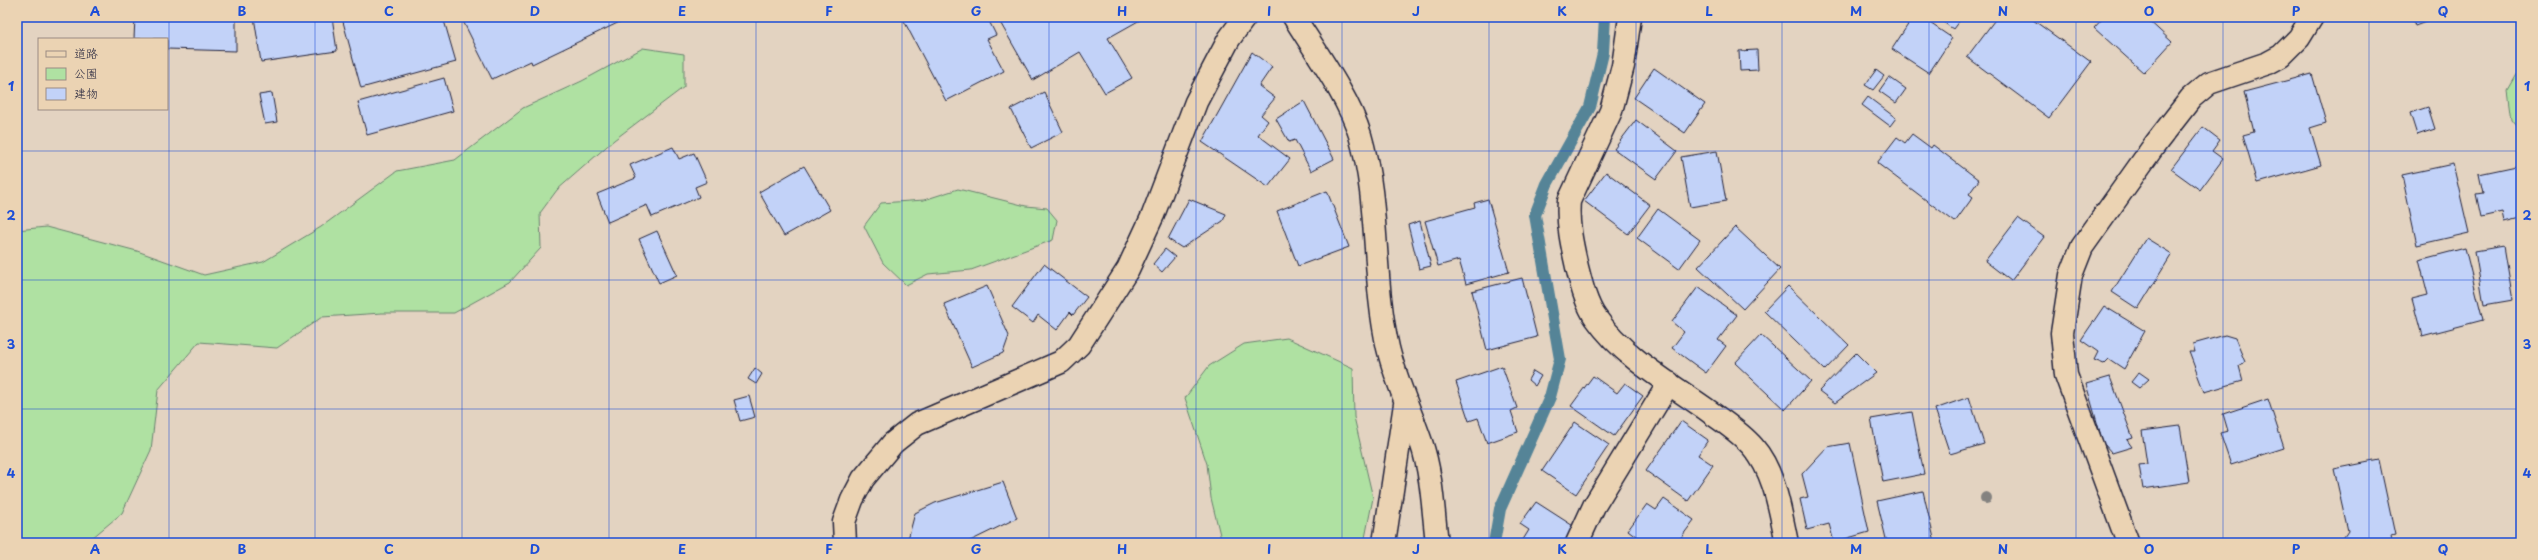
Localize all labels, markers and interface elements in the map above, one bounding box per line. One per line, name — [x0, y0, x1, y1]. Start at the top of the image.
text: A — [90, 1, 100, 20]
text: B — [238, 1, 247, 20]
text: C — [384, 1, 394, 20]
text: D — [530, 1, 540, 20]
text: E — [678, 1, 686, 20]
text: F — [825, 1, 833, 20]
text: G — [971, 1, 981, 20]
text: H — [1117, 1, 1127, 20]
text: I — [1267, 1, 1271, 20]
text: J — [1412, 1, 1420, 20]
text: K — [1557, 1, 1567, 20]
text: L — [1705, 1, 1713, 20]
text: M — [1850, 1, 1862, 20]
text: N — [1998, 1, 2008, 20]
text: O — [2144, 1, 2154, 20]
text: P — [2292, 1, 2301, 20]
text: Q — [2438, 1, 2448, 20]
legend — [38, 38, 168, 110]
text: 道路 — [74, 44, 98, 62]
text: 公園 — [74, 64, 98, 82]
text: 1 — [8, 76, 14, 95]
text: 1 — [2524, 76, 2530, 95]
text: 建物 — [74, 84, 98, 102]
text: 2 — [6, 205, 16, 224]
text: 2 — [2522, 205, 2532, 224]
text: 3 — [7, 334, 16, 353]
text: 3 — [2523, 334, 2532, 353]
text: 4 — [7, 463, 16, 482]
text: 4 — [2523, 463, 2532, 482]
text: A — [90, 539, 100, 558]
text: B — [238, 539, 247, 558]
text: C — [384, 539, 394, 558]
text: D — [530, 539, 540, 558]
text: E — [678, 539, 686, 558]
text: F — [825, 539, 833, 558]
text: G — [971, 539, 981, 558]
text: H — [1117, 539, 1127, 558]
text: I — [1267, 539, 1271, 558]
text: J — [1412, 539, 1420, 558]
text: K — [1557, 539, 1567, 558]
text: L — [1705, 539, 1713, 558]
text: M — [1850, 539, 1862, 558]
text: N — [1998, 539, 2008, 558]
text: O — [2144, 539, 2154, 558]
text: P — [2292, 539, 2301, 558]
text: Q — [2438, 539, 2448, 558]

